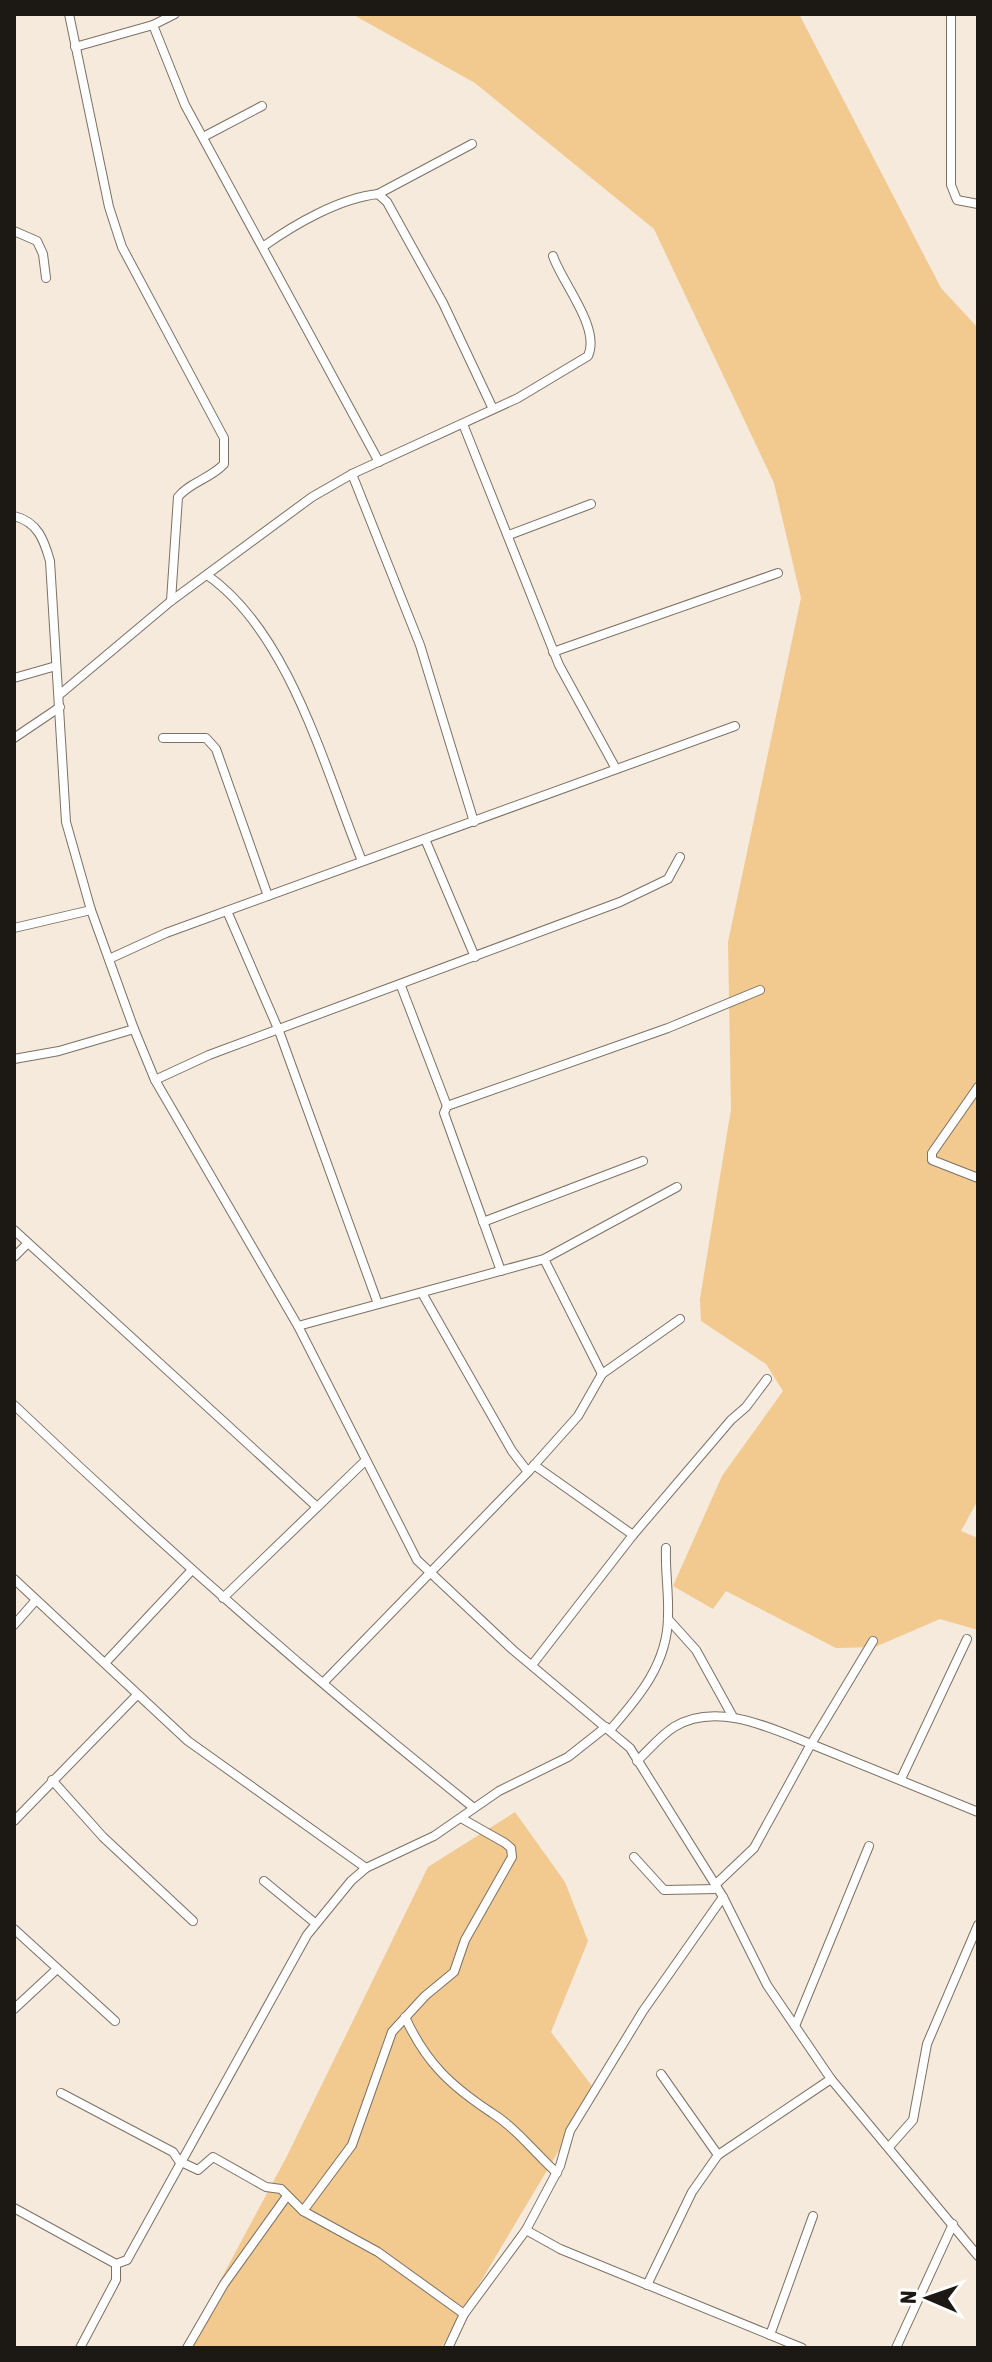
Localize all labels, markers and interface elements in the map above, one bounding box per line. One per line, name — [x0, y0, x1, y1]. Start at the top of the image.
north arrow — [888, 2258, 968, 2338]
text: N — [895, 2290, 921, 2304]

